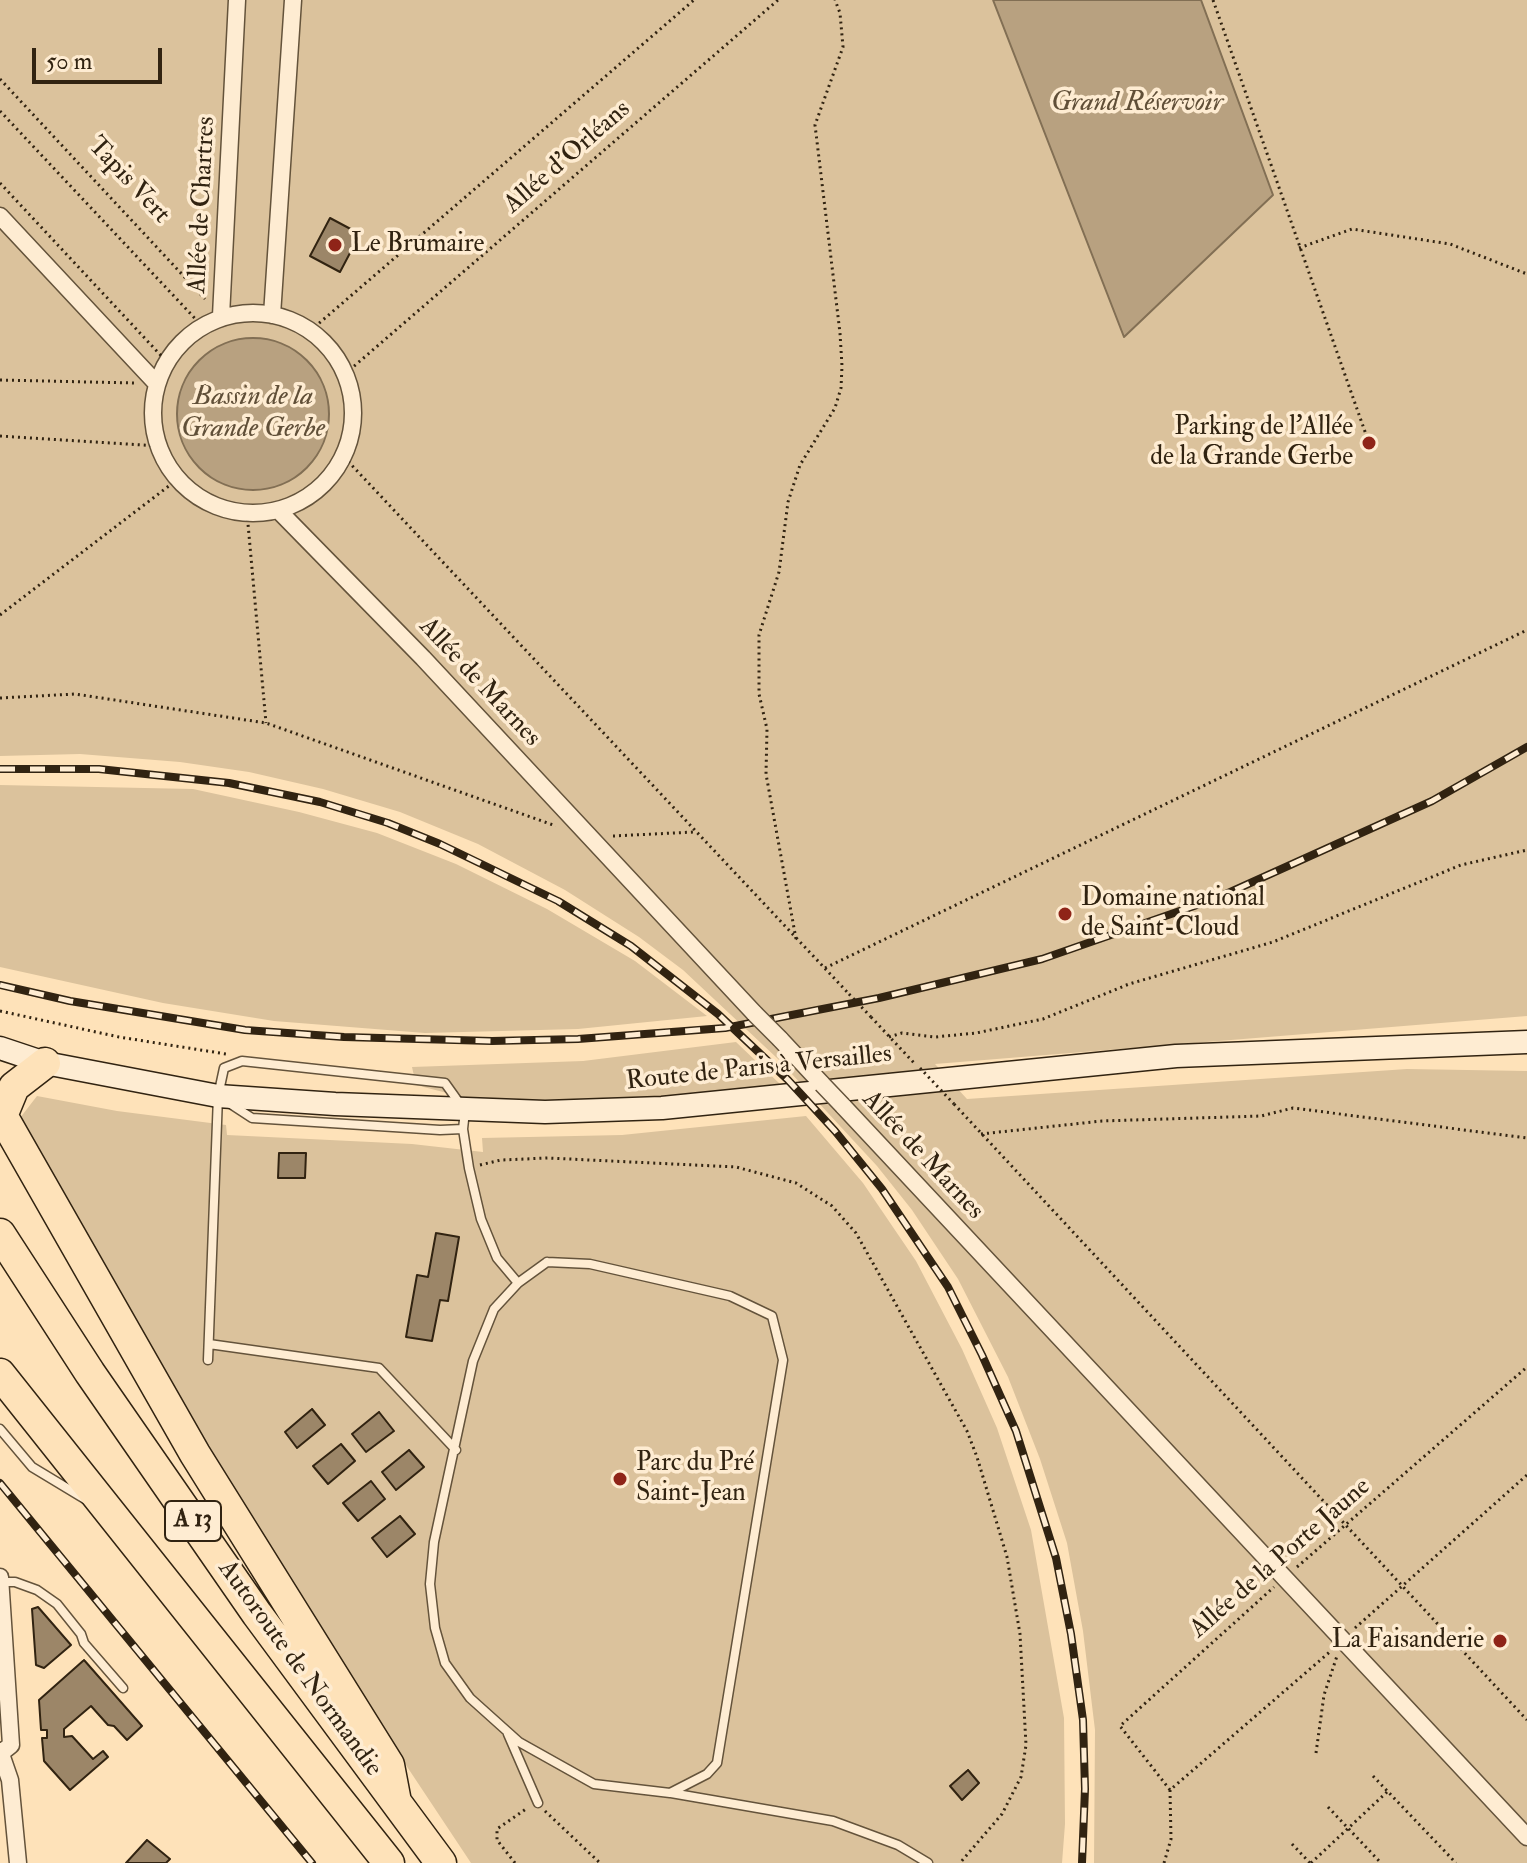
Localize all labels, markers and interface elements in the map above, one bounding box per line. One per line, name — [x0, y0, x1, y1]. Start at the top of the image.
scale bar — [36, 32, 166, 82]
text: 50 m — [46, 46, 92, 77]
water label: Grand Réservoir — [1051, 87, 1223, 121]
street label: Allée d'Orléans — [498, 95, 638, 221]
street label: Allée de Chartres — [183, 116, 223, 294]
street label: Tapis Vert — [80, 131, 176, 231]
place label: Le Brumaire — [351, 229, 484, 261]
marker: Le Brumaire — [326, 236, 344, 254]
water label: Bassin de la Grande Gerbe — [181, 381, 325, 447]
place label: Parking de l'Allée de la Grande Gerbe — [1150, 412, 1353, 474]
marker: Parking de l'Allée de la Grande Gerbe — [1360, 434, 1378, 452]
street label: Allée de Marnes — [411, 612, 547, 754]
place label: Domaine national de Saint-Cloud — [1081, 883, 1265, 944]
marker: Domaine national de Saint-Cloud — [1056, 905, 1074, 923]
street label: Route de Paris à Versailles — [625, 1040, 893, 1098]
street label: Allée de Marnes — [854, 1085, 990, 1227]
place label: Parc du Pré Saint-Jean — [636, 1448, 754, 1510]
marker: Parc du Pré Saint-Jean — [611, 1470, 629, 1488]
street label: Allée de la Porte Jaune — [1184, 1472, 1378, 1646]
road number: A 13 — [165, 1501, 221, 1541]
street label: Autoroute de Normandie — [210, 1555, 388, 1783]
place label: La Faisanderie — [1332, 1625, 1484, 1657]
marker: La Faisanderie — [1491, 1632, 1509, 1650]

